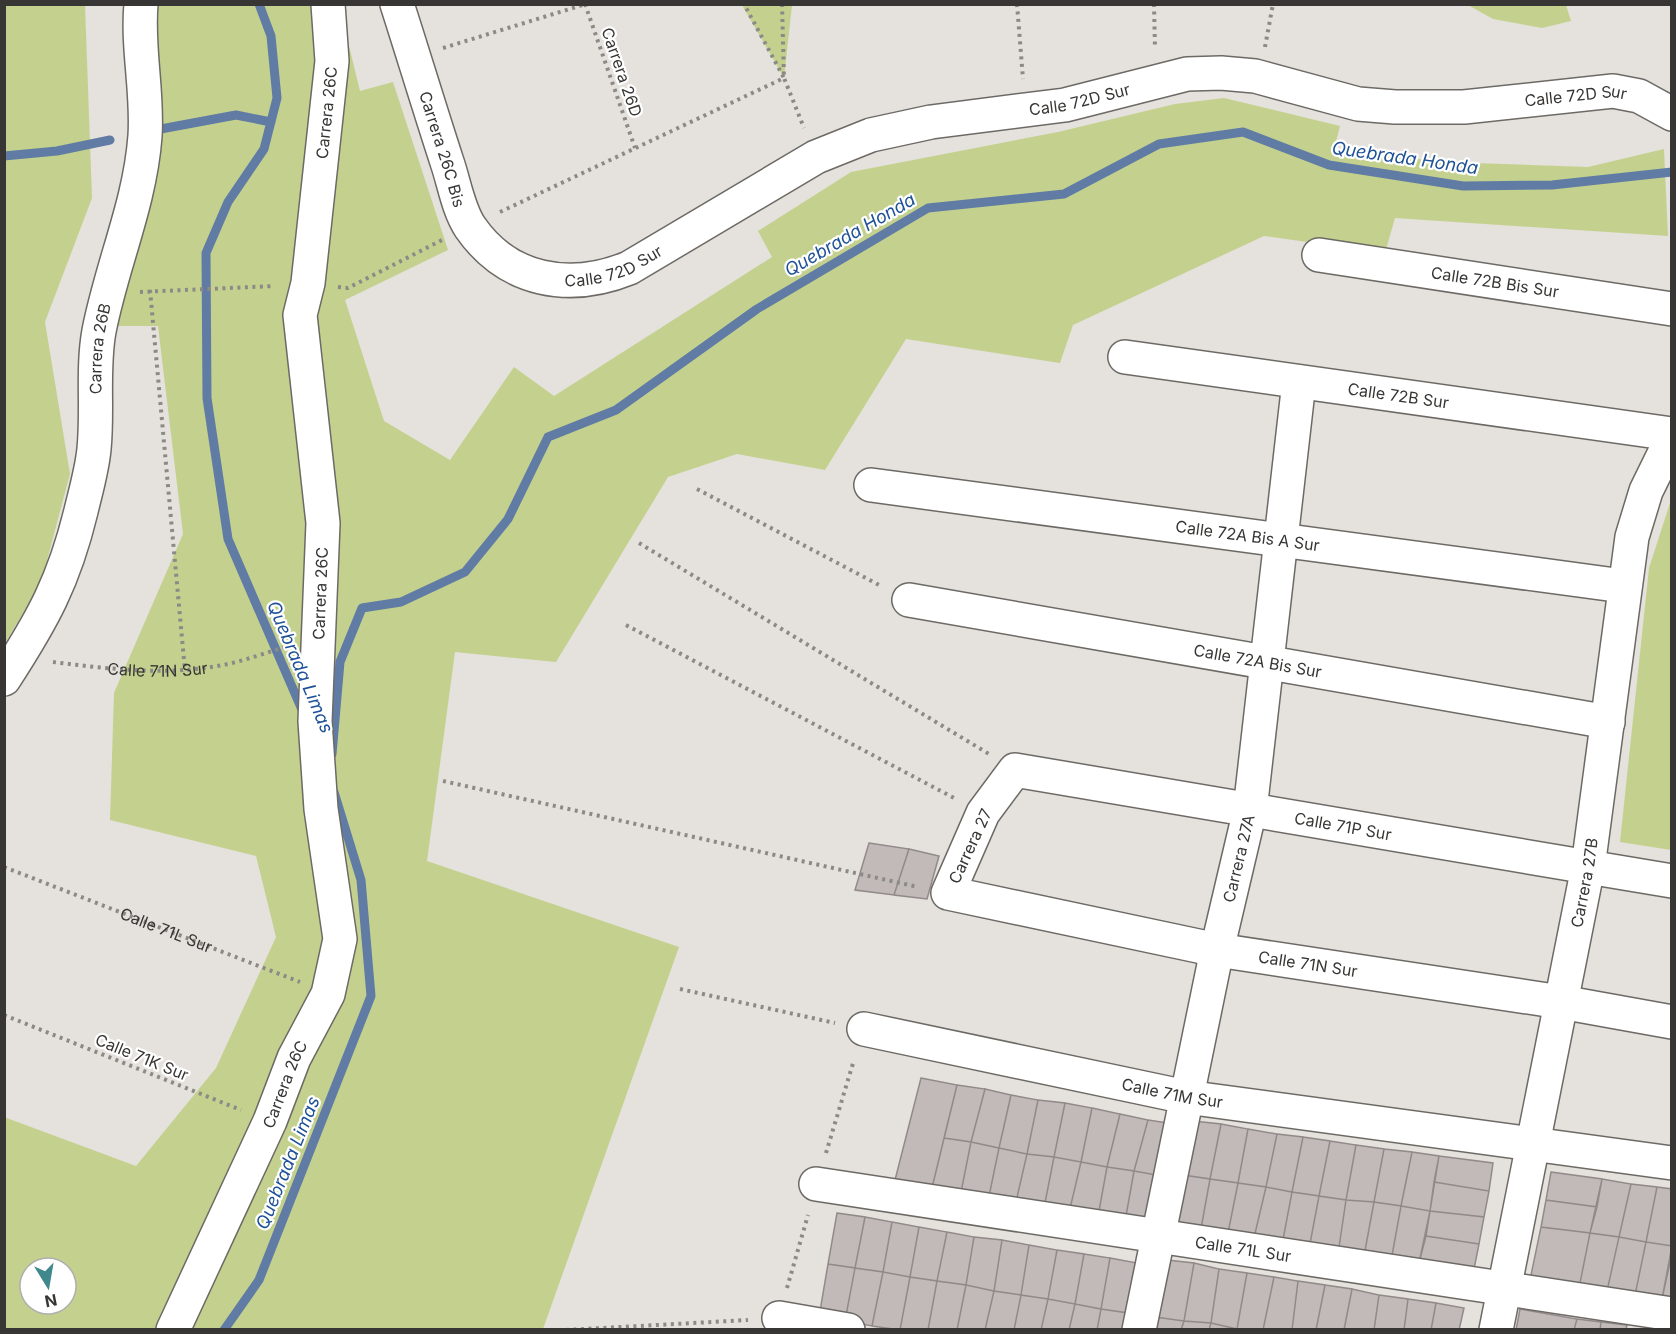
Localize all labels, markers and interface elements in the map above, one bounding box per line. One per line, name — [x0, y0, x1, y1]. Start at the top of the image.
street label: Carrera 26D — [597, 25, 647, 119]
street label: Carrera 26C — [311, 65, 341, 160]
street label: Calle 72D Sur — [1028, 79, 1132, 119]
street label: Calle 72D Sur — [1523, 81, 1629, 110]
street label: Carrera 26C Bis — [415, 89, 470, 210]
water label: Quebrada Honda — [1331, 137, 1480, 178]
water label: Quebrada Honda — [781, 189, 919, 281]
street label: Calle 72D Sur — [565, 241, 666, 290]
street label: Calle 72B Bis Sur — [1430, 262, 1560, 302]
street label: Carrera 26B — [85, 301, 115, 394]
street label: Calle 72B Sur — [1347, 378, 1450, 412]
street label: Calle 72A Bis A Sur — [1174, 516, 1321, 555]
street label: Carrera 26C — [308, 546, 332, 640]
water label: Quebrada Limas — [263, 598, 338, 736]
street label: Calle 72A Bis Sur — [1192, 640, 1323, 682]
street label: Calle 71N Sur — [107, 658, 209, 681]
street label: Carrera 27 — [944, 805, 996, 887]
street label: Calle 71P Sur — [1293, 808, 1393, 844]
street label: Carrera 27A — [1219, 812, 1259, 904]
street label: Carrera 27B — [1566, 837, 1602, 929]
street label: Calle 71L Sur — [117, 903, 215, 957]
street label: Calle 71N Sur — [1257, 946, 1359, 981]
street label: Calle 71K Sur — [92, 1029, 192, 1085]
street label: Carrera 26C — [258, 1037, 312, 1131]
street label: Calle 71M Sur — [1120, 1074, 1224, 1112]
water label: Quebrada Limas — [251, 1093, 324, 1232]
street label: Calle 71L Sur — [1194, 1232, 1293, 1266]
north arrow — [18, 1256, 78, 1316]
text: N — [43, 1290, 59, 1312]

